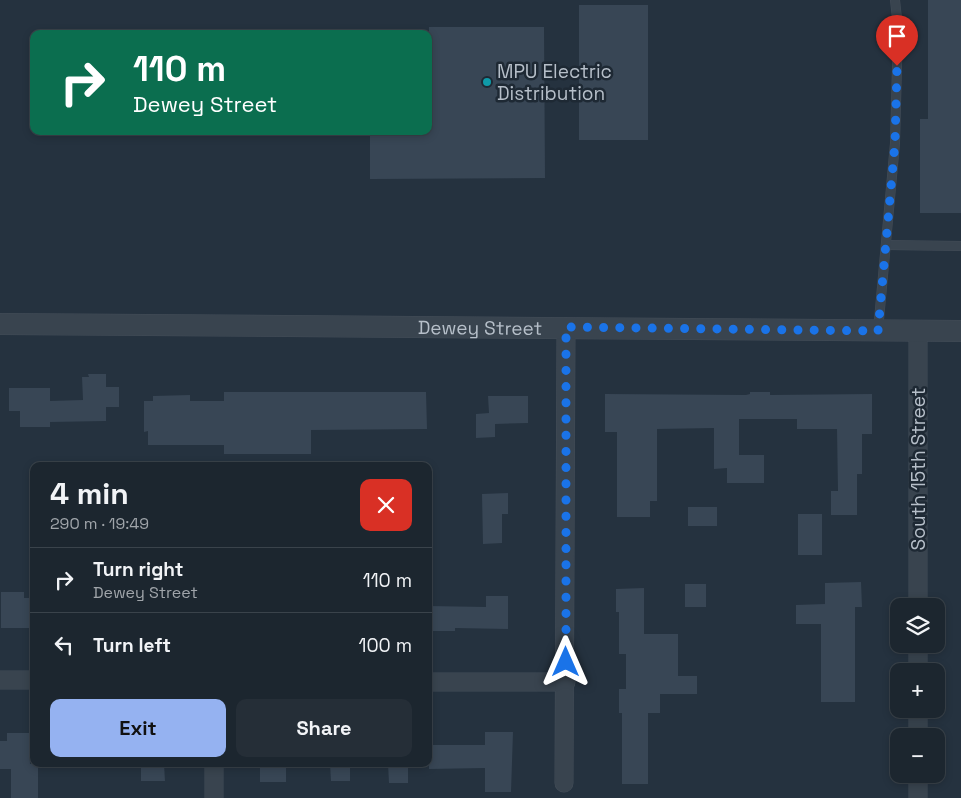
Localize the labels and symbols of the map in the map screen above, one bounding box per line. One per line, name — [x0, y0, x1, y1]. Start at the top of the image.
pin — [876, 15, 918, 66]
place label: MPU Electric Distribution — [497, 59, 612, 106]
marker: MPU Electric Distribution — [481, 76, 493, 88]
street label: Dewey Street — [418, 315, 542, 341]
street label: South 15th Street — [906, 388, 931, 550]
position arrow — [539, 635, 591, 687]

